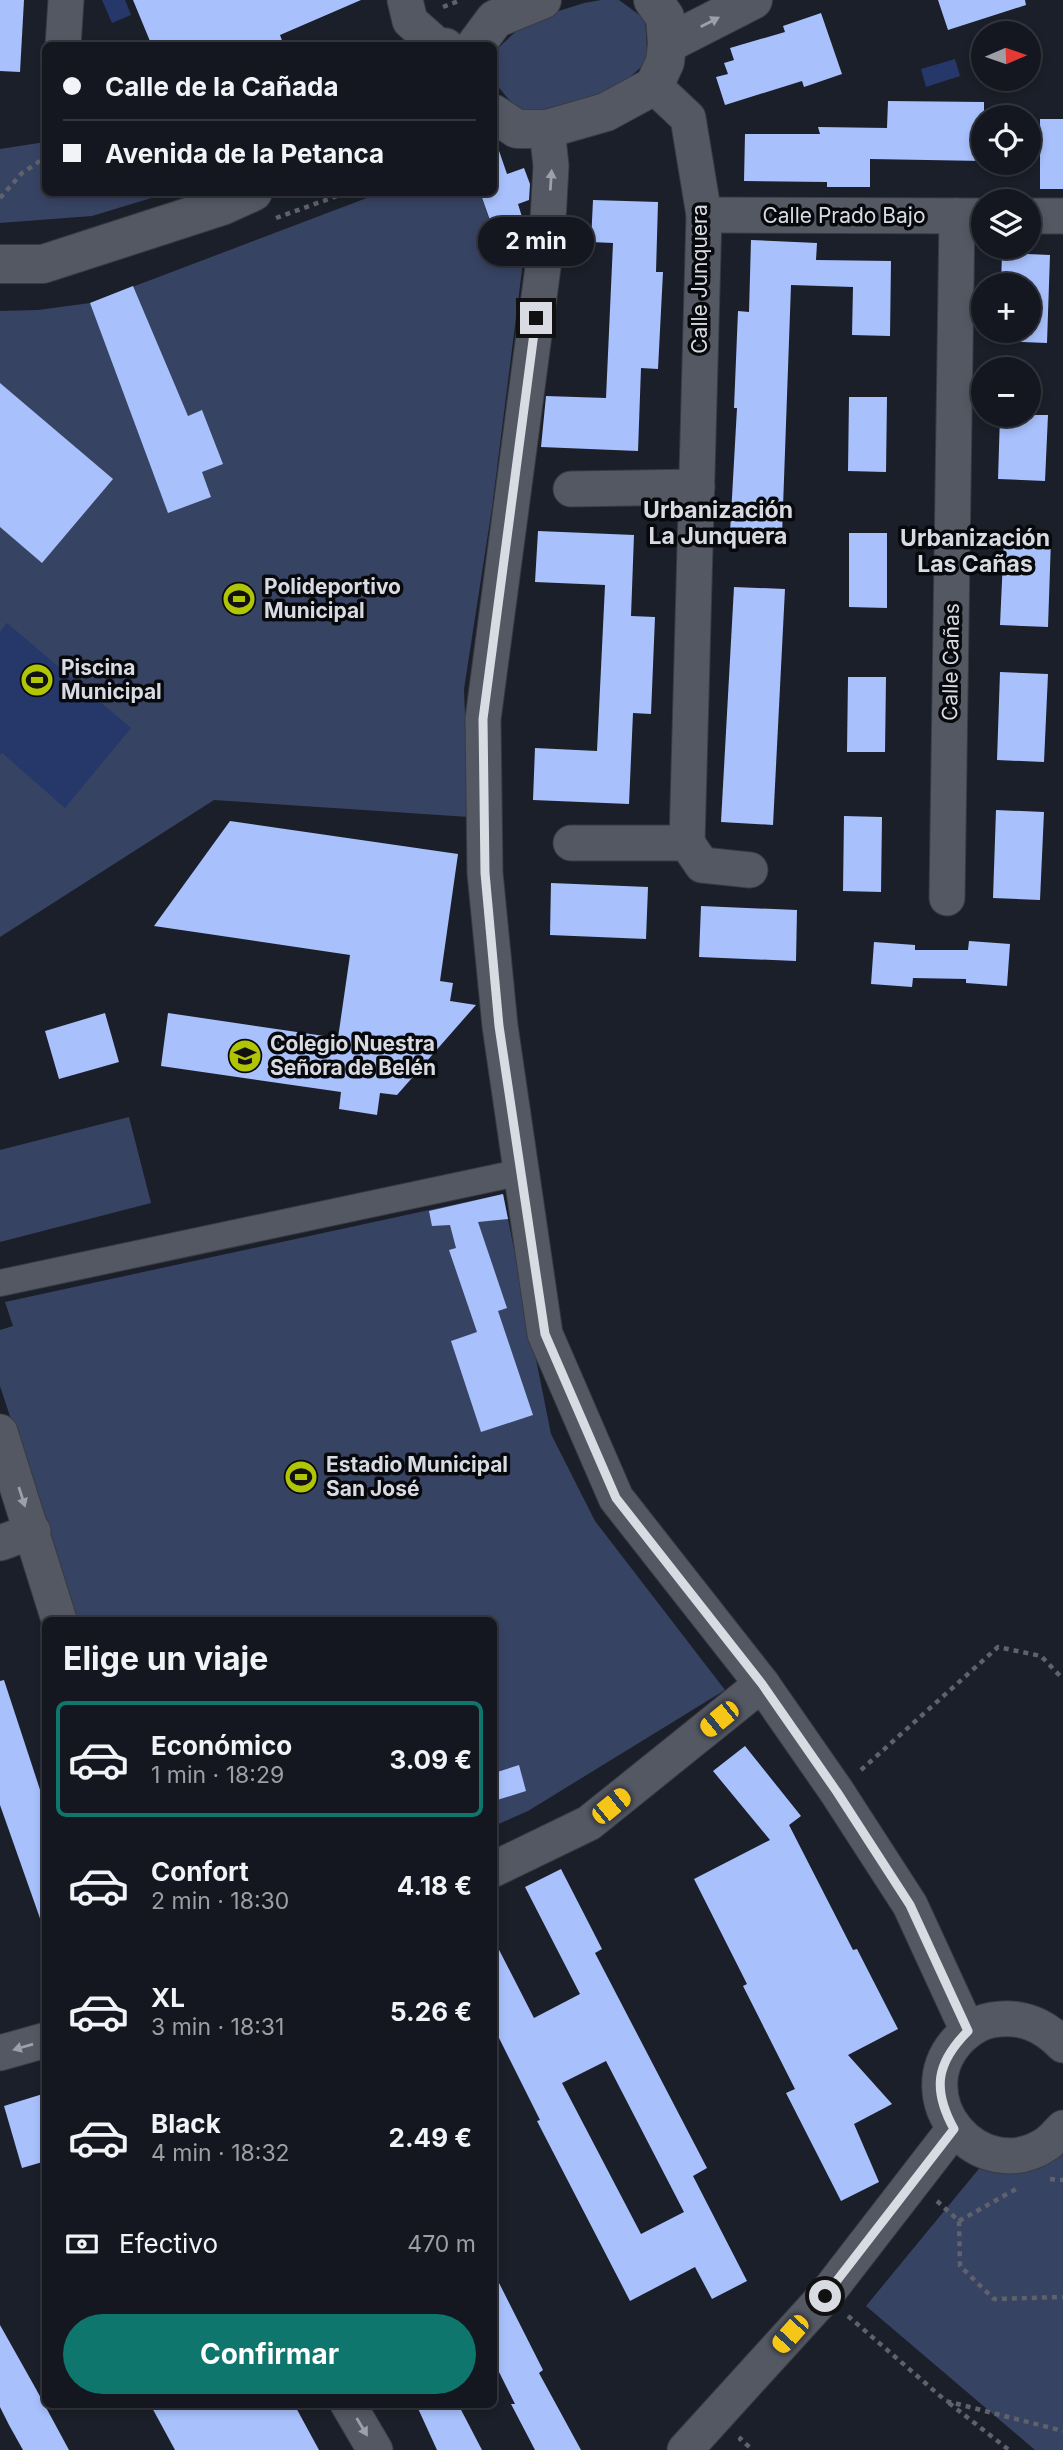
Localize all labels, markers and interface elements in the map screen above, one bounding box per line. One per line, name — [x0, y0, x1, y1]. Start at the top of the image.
one-way arrow — [700, 17, 720, 28]
north arrow — [971, 21, 1041, 91]
map controls — [971, 21, 1041, 427]
text: Calle de la Cañada — [105, 71, 339, 102]
button: locate — [971, 105, 1041, 175]
text: Avenida de la Petanca — [105, 138, 384, 169]
one-way arrow — [545, 169, 556, 191]
button: layers — [971, 189, 1041, 259]
street label: Calle Prado Bajo — [762, 203, 926, 228]
street label: Calle Junquera — [687, 204, 712, 354]
callout: 2 min — [478, 216, 594, 266]
text: 2 min — [505, 227, 567, 255]
button: + — [971, 273, 1041, 343]
route end — [520, 302, 552, 334]
button: − — [971, 357, 1041, 427]
district label: Urbanización La Junquera — [643, 496, 793, 550]
district label: Urbanización Las Cañas — [900, 524, 1050, 578]
place label: Polideportivo Municipal — [264, 574, 401, 623]
sports icon: Polideportivo Municipal — [220, 580, 258, 618]
street label: Calle Cañas — [937, 603, 964, 721]
place label: Piscina Municipal — [61, 655, 162, 704]
sports icon: Piscina Municipal — [18, 661, 56, 699]
place label: Colegio Nuestra Señora de Belén — [270, 1031, 436, 1080]
school or university icon: Colegio Nuestra Señora de Belén — [226, 1037, 264, 1075]
place label: Estadio Municipal San José — [326, 1452, 508, 1501]
sports icon: Estadio Municipal San José — [282, 1458, 320, 1496]
one-way arrow — [17, 1487, 27, 1508]
text: Elige un viaje — [63, 1639, 268, 1678]
car — [697, 1698, 742, 1740]
icon: car — [67, 1728, 130, 1791]
text: Económico — [151, 1730, 292, 1761]
text: 3.09 € — [389, 1744, 472, 1775]
text: 1 min · 18:29 — [151, 1761, 284, 1789]
car — [589, 1785, 634, 1827]
icon: car — [67, 1854, 130, 1917]
text: Confort — [151, 1856, 249, 1887]
text: 4.18 € — [397, 1870, 472, 1901]
text: 2 min · 18:30 — [151, 1887, 289, 1915]
icon: car — [67, 1980, 130, 2043]
text: XL — [151, 1982, 185, 2013]
text: 5.26 € — [390, 1996, 472, 2027]
text: 3 min · 18:31 — [151, 2013, 284, 2041]
one-way arrow — [12, 2042, 33, 2052]
icon: car — [67, 2106, 130, 2169]
text: Black — [151, 2108, 221, 2139]
text: 2.49 € — [389, 2122, 472, 2153]
text: 4 min · 18:32 — [151, 2139, 290, 2167]
icon: cash — [63, 2225, 101, 2263]
text: Efectivo — [119, 2228, 218, 2259]
text: 470 m — [407, 2230, 476, 2258]
route start — [809, 2280, 841, 2312]
car — [769, 2311, 812, 2357]
button: Confirmar — [63, 2314, 476, 2394]
one-way arrow — [355, 2418, 368, 2437]

